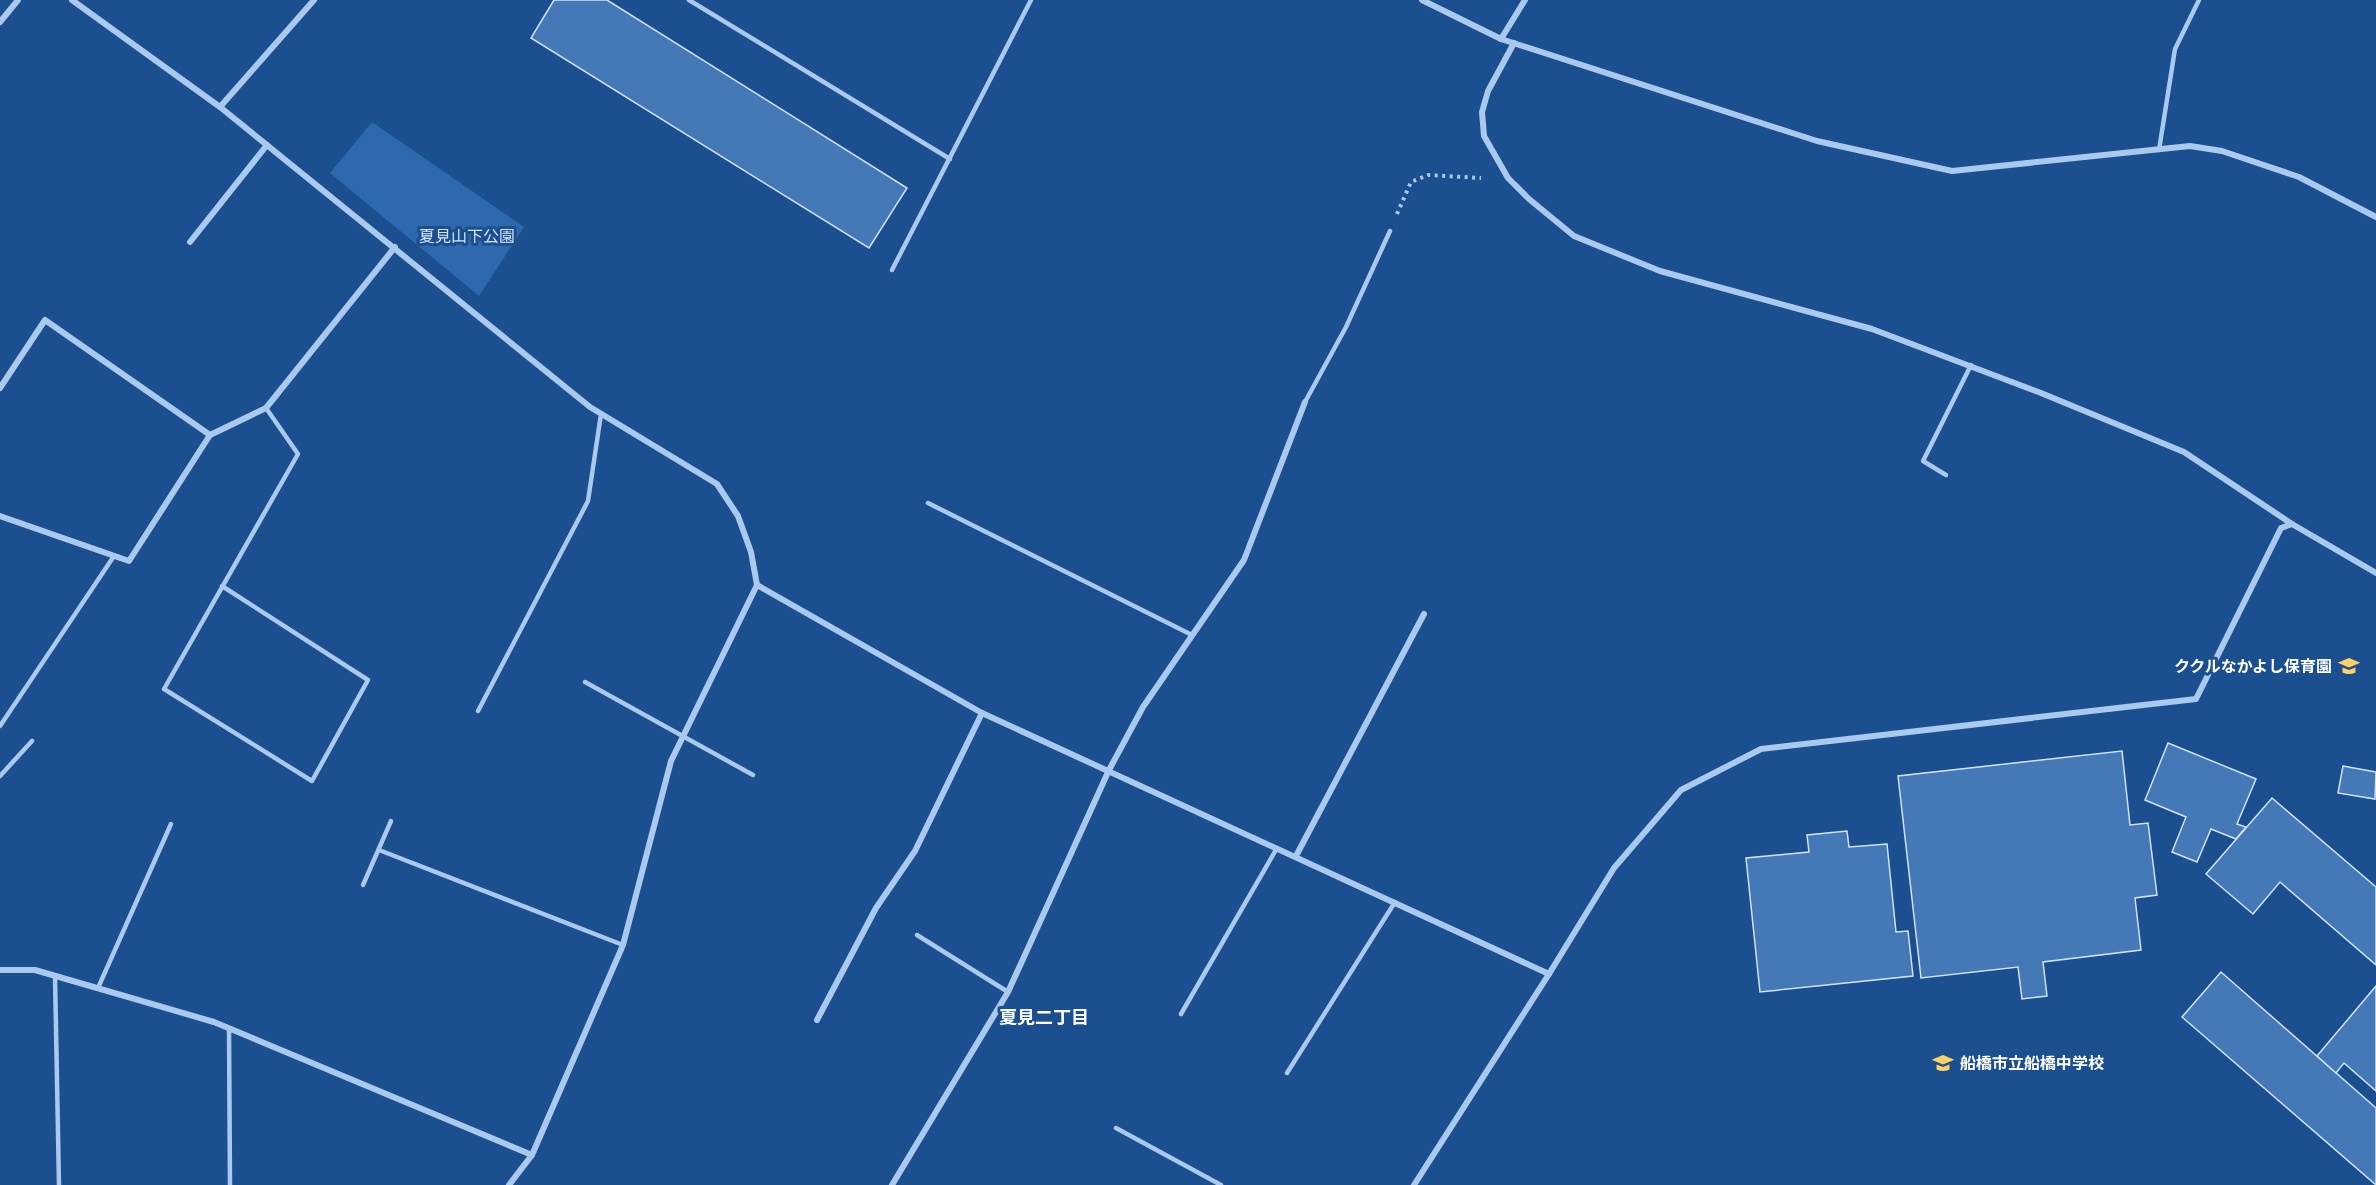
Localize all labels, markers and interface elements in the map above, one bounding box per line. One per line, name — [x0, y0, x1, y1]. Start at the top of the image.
park label: 夏見山下公園 — [419, 227, 515, 246]
school or university icon: ククルなかよし保育園 — [2337, 654, 2361, 678]
place label: ククルなかよし保育園 — [2174, 657, 2332, 676]
district label: 夏見二丁目 — [999, 1007, 1089, 1029]
school or university icon: 船橋市立船橋中学校 — [1931, 1051, 1955, 1075]
place label: 船橋市立船橋中学校 — [1960, 1054, 2104, 1073]

